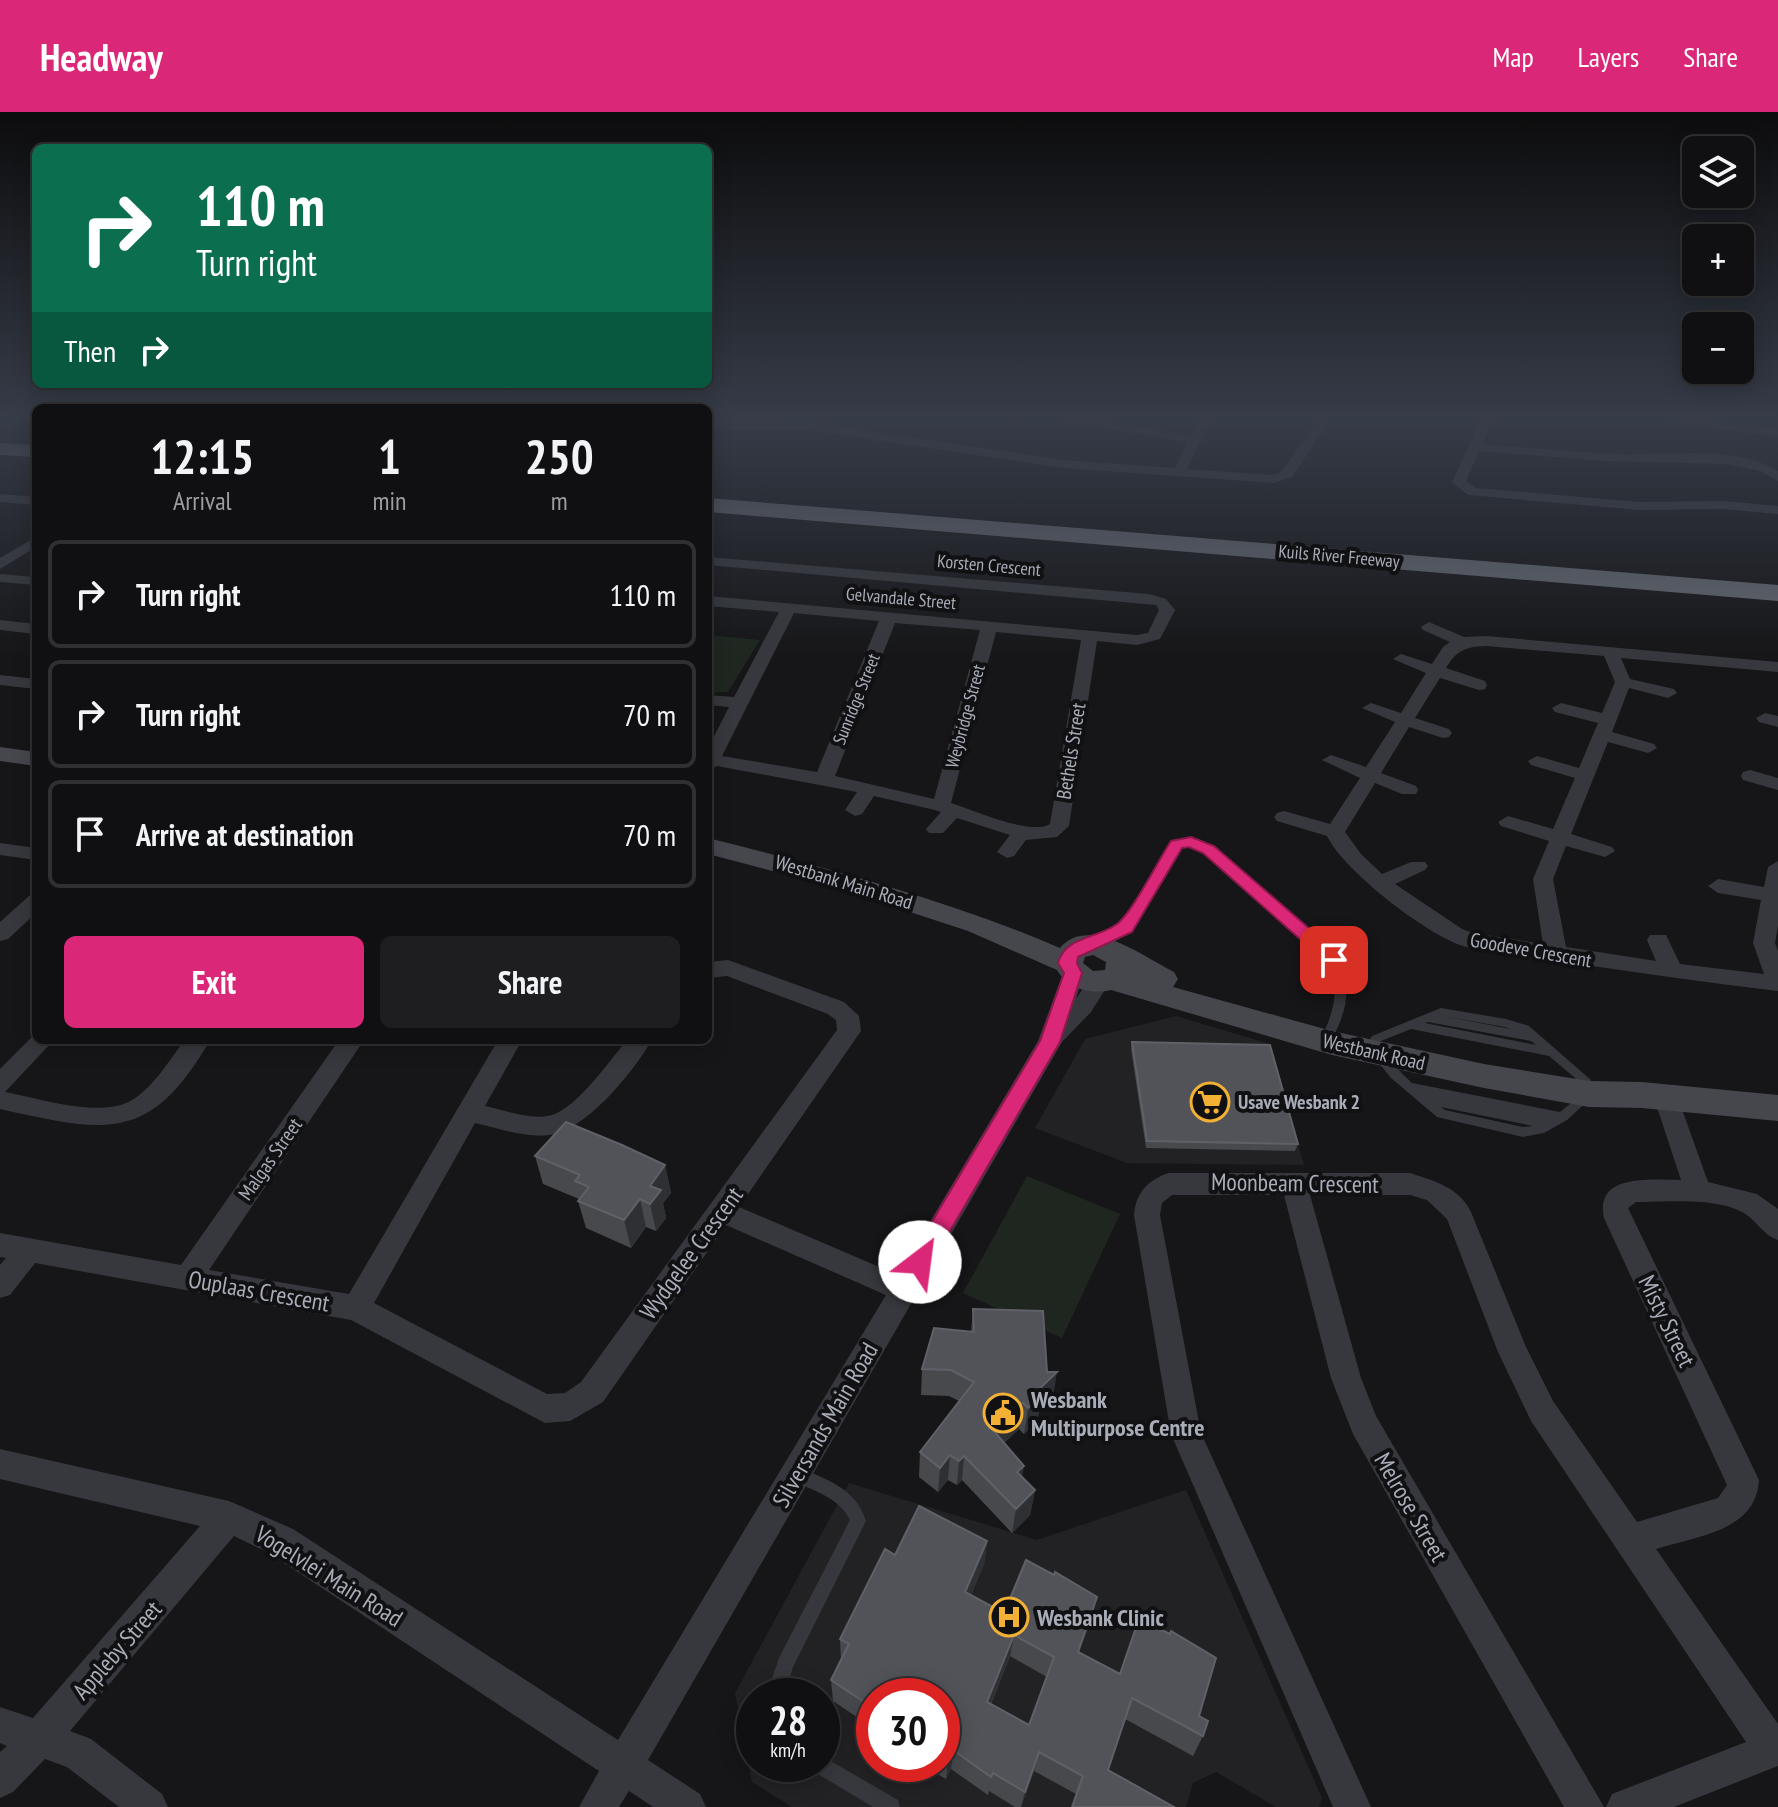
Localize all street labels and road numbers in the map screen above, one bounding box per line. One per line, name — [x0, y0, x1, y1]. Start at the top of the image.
street label: Kuils River Freeway — [1277, 539, 1401, 573]
street label: Korsten Crescent — [936, 549, 1042, 581]
street label: Gelvandale Street — [845, 582, 957, 614]
street label: Sunridge Street — [827, 650, 885, 748]
street label: Weybridge Street — [940, 662, 990, 770]
street label: Bethels Street — [1051, 700, 1092, 801]
street label: Westbank Main Road — [772, 849, 916, 915]
street label: Goodeve Crescent — [1468, 927, 1594, 974]
street label: Westbank Road — [1320, 1028, 1428, 1076]
street label: Malgas Street — [232, 1112, 308, 1205]
street label: Moonbeam Crescent — [1211, 1166, 1379, 1200]
street label: Wydgelee Crescent — [633, 1180, 750, 1325]
street label: Ouplaas Crescent — [186, 1263, 332, 1319]
street label: Misty Street — [1632, 1270, 1703, 1372]
street label: Silversands Main Road — [765, 1337, 885, 1513]
street label: Melrose Street — [1367, 1447, 1455, 1567]
street label: Vogelvlei Main Road — [249, 1518, 408, 1634]
street label: Appleby Street — [66, 1594, 169, 1706]

